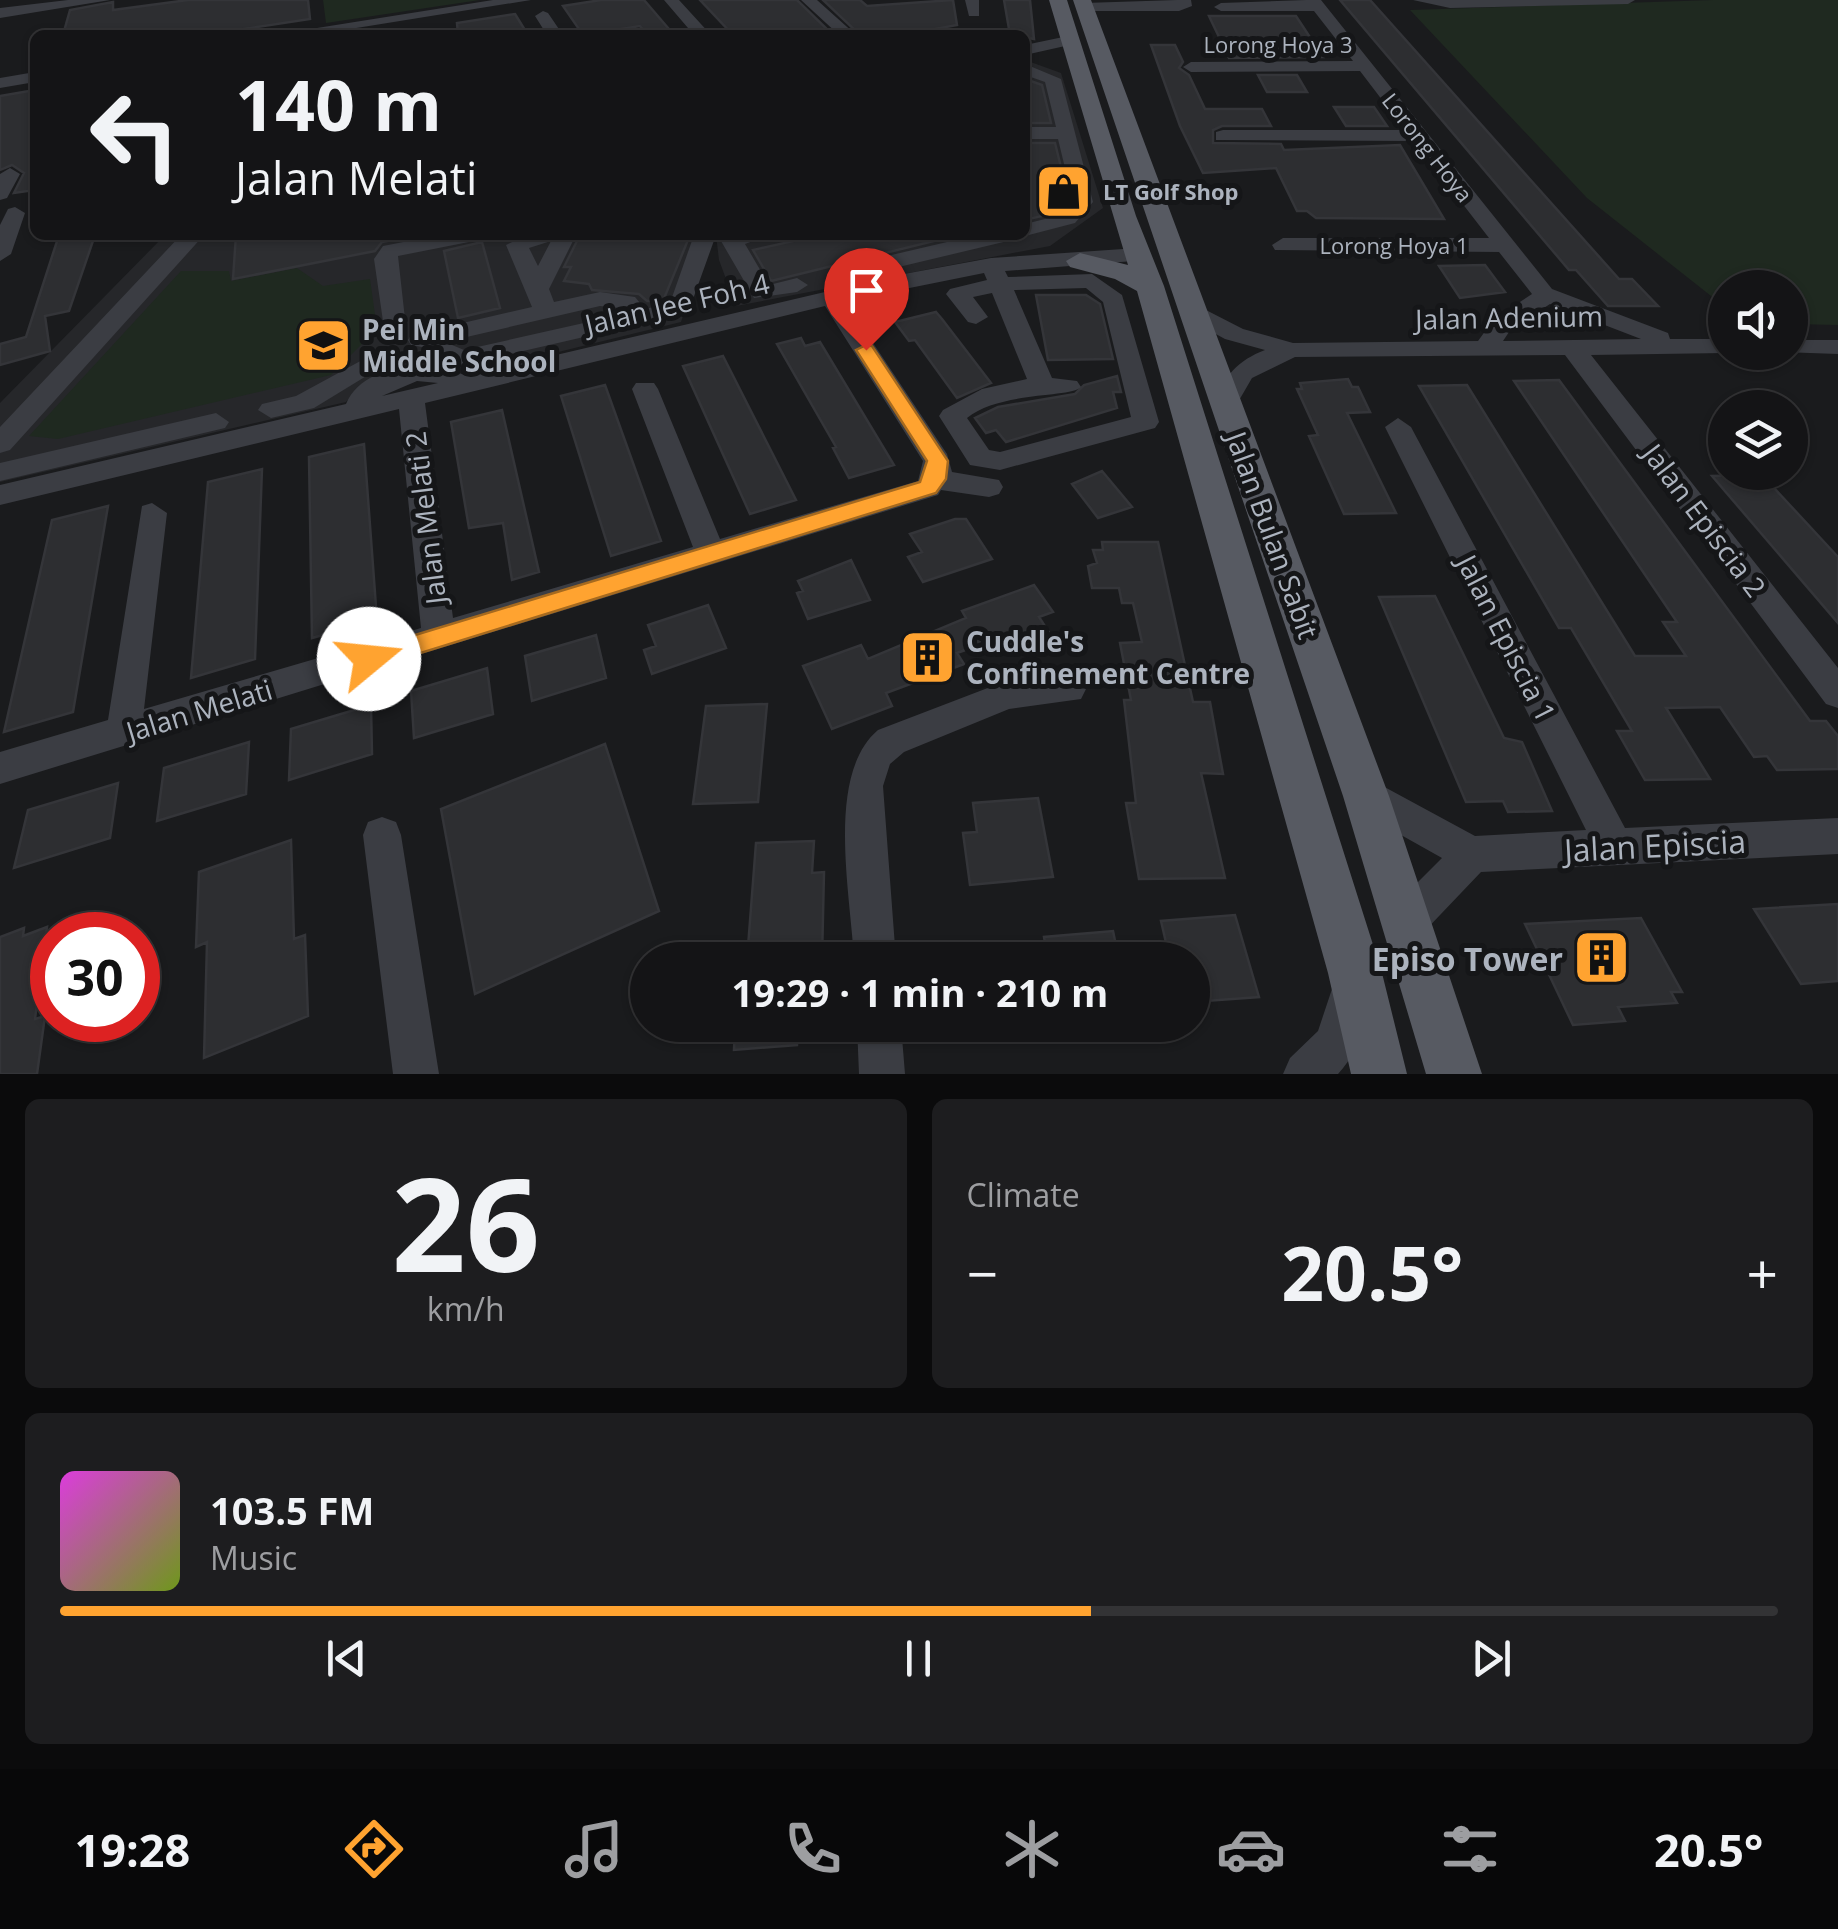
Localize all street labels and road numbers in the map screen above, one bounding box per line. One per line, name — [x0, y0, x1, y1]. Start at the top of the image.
street label: Lorong Hoya 3 — [1203, 29, 1353, 59]
street label: Lorong Hoya — [1376, 86, 1480, 208]
street label: Lorong Hoya 1 — [1319, 230, 1469, 260]
street label: Jalan Jee Foh 4 — [578, 263, 773, 343]
street label: Jalan Adenium — [1412, 296, 1603, 338]
street label: Jalan Bulan Sabit — [1217, 423, 1328, 644]
street label: Jalan Melati 2 — [396, 429, 455, 610]
street label: Jalan Episcia 2 — [1633, 433, 1775, 604]
street label: Jalan Episcia 1 — [1447, 545, 1565, 728]
street label: Jalan Melati — [119, 670, 277, 751]
street label: Jalan Episcia — [1560, 819, 1747, 871]

